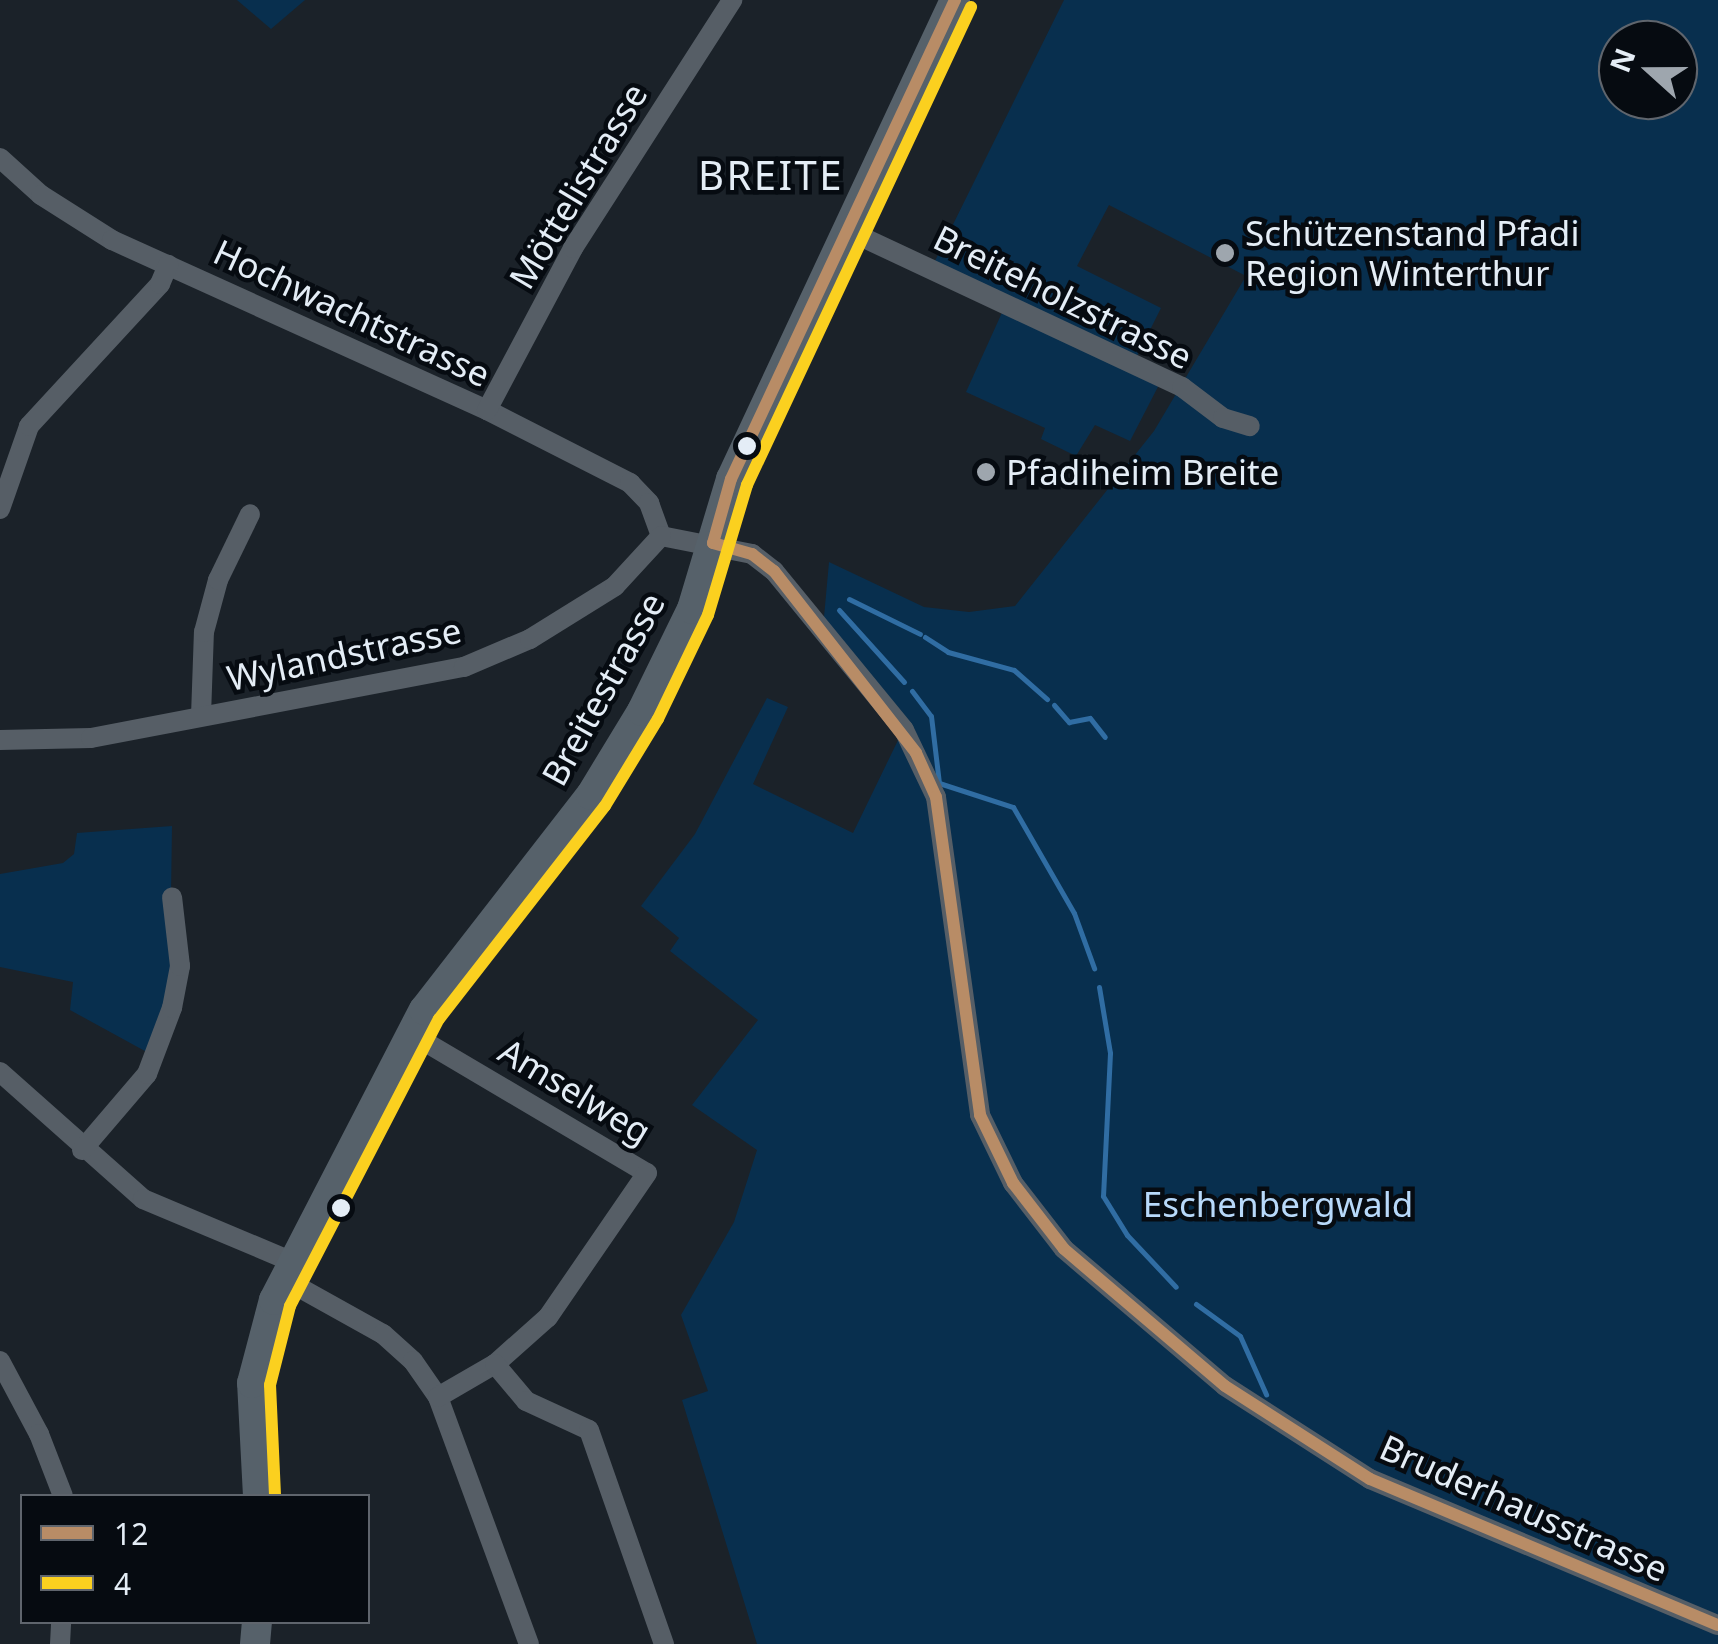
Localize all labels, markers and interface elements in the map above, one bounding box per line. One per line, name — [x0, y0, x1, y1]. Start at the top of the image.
north arrow — [1598, 20, 1698, 120]
text: N — [1600, 43, 1644, 77]
street label: Möttelistrasse — [500, 76, 656, 296]
district label: BREITE — [698, 151, 844, 199]
place label: Schützenstand Pfadi Region Winterthur — [1245, 212, 1579, 294]
street label: Breiteholzstrasse — [927, 216, 1199, 378]
street label: Hochwachtstrasse — [207, 231, 497, 395]
marker: Schützenstand Pfadi Region Winterthur — [1214, 242, 1236, 264]
unlabelled marker — [737, 436, 757, 456]
place label: Pfadiheim Breite — [1006, 451, 1279, 493]
marker: Pfadiheim Breite — [975, 461, 997, 483]
street label: Breitestrasse — [533, 585, 673, 793]
street label: Wylandstrasse — [223, 609, 465, 699]
street label: Amselweg — [492, 1029, 658, 1153]
park label: Eschenbergwald — [1143, 1183, 1413, 1225]
unlabelled marker — [331, 1198, 351, 1218]
street label: Bruderhausstrasse — [1374, 1426, 1674, 1590]
legend — [20, 1494, 370, 1624]
text: 12 — [114, 1513, 148, 1554]
text: 4 — [114, 1563, 131, 1604]

